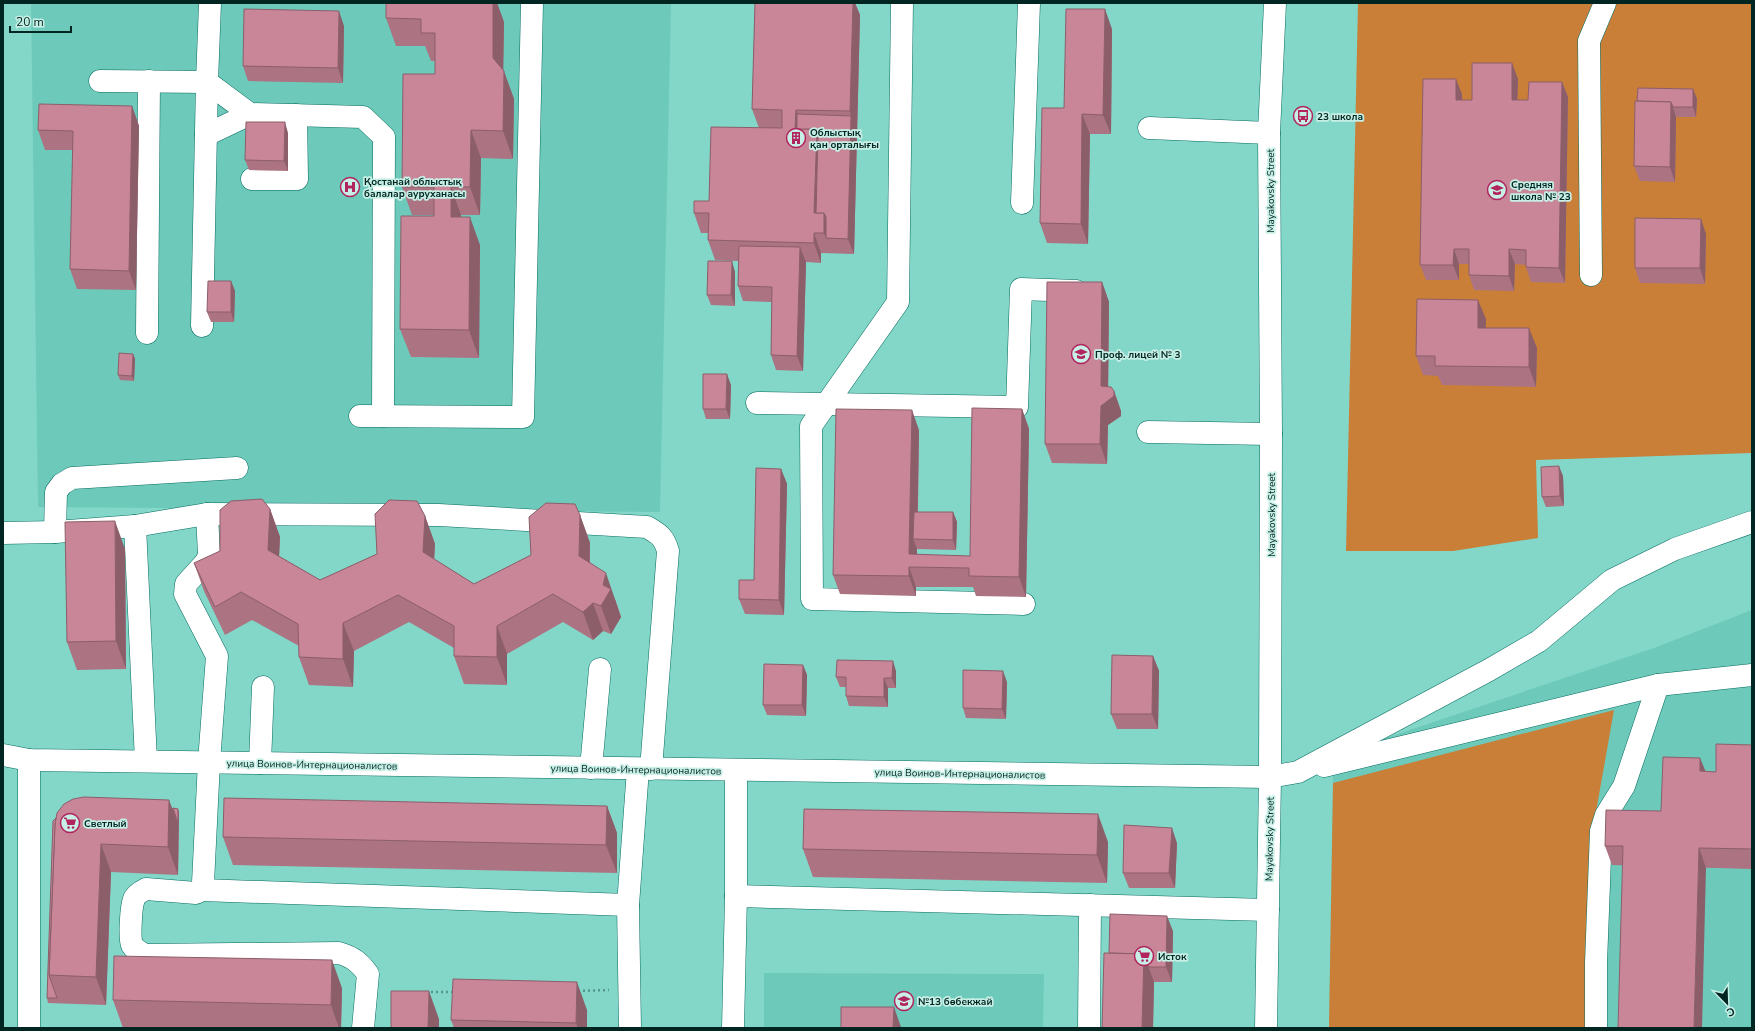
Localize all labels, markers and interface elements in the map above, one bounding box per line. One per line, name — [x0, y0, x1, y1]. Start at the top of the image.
scale bar — [10, 8, 71, 34]
text: 20 m — [16, 14, 44, 30]
bus stop icon: 23 школа — [1292, 105, 1314, 127]
place label: 23 школа — [1317, 110, 1363, 124]
place label: Облыстық қан орталығы — [810, 126, 879, 152]
building icon: Облыстық қан орталығы — [785, 127, 807, 149]
street label: Mayakovsky Street — [1264, 148, 1278, 233]
place label: Қостанай облыстық балалар ауруханасы — [364, 175, 466, 201]
hospital icon: Қостанай облыстық балалар ауруханасы — [339, 176, 361, 198]
place label: Средняя школа № 23 — [1511, 178, 1571, 204]
school or university icon: Средняя школа № 23 — [1486, 179, 1508, 201]
school or university icon: Проф. лицей № 3 — [1070, 343, 1092, 365]
place label: Проф. лицей № 3 — [1095, 348, 1181, 362]
street label: Mayakovsky Street — [1265, 472, 1279, 557]
street label: улица Воинов-Интернационалистов — [226, 757, 398, 773]
street label: улица Воинов-Интернационалистов — [550, 762, 722, 778]
street label: улица Воинов-Интернационалистов — [874, 766, 1046, 782]
street label: Mayakovsky Street — [1262, 796, 1278, 881]
supermarket icon: Светлый — [59, 812, 81, 834]
place label: Светлый — [84, 817, 126, 831]
supermarket icon: Исток — [1133, 945, 1155, 967]
place label: Исток — [1158, 950, 1187, 964]
north arrow — [1707, 983, 1747, 1023]
school or university icon: №13 бөбекжай — [893, 990, 915, 1012]
place label: №13 бөбекжай — [918, 995, 993, 1009]
text: С — [1724, 1003, 1737, 1020]

